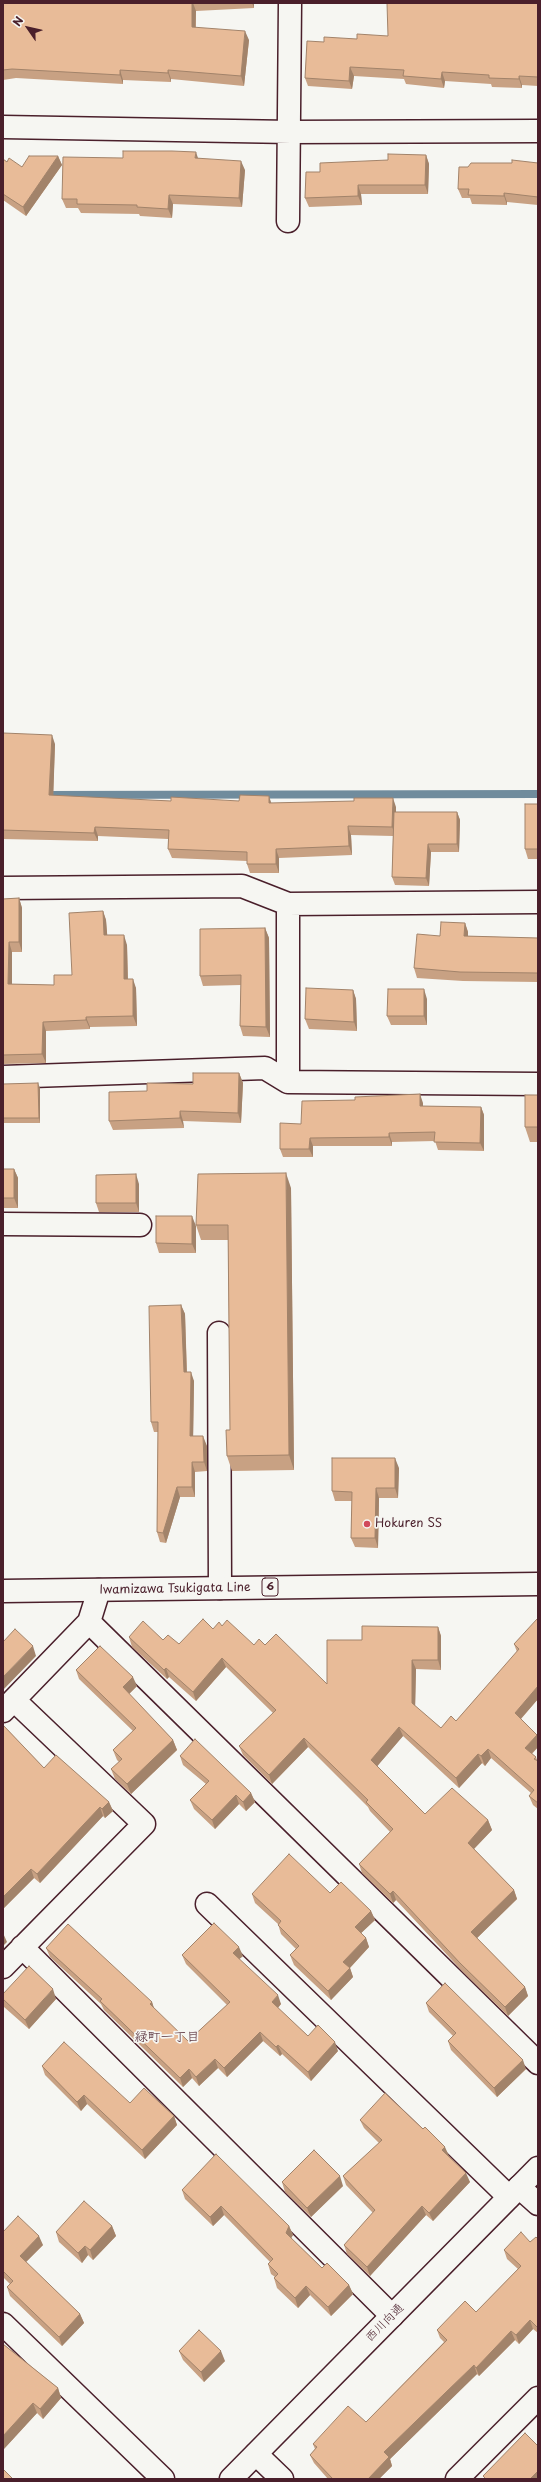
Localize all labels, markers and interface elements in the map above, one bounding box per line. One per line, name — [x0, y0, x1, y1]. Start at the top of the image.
north arrow — [8, 8, 48, 48]
text: N — [8, 13, 27, 29]
place label: Hokuren SS — [375, 1517, 442, 1531]
marker: Hokuren SS — [362, 1519, 372, 1529]
road number: 6 — [262, 1578, 278, 1596]
street label: Iwamizawa Tsukigata Line — [99, 1580, 251, 1598]
district label: 緑町一丁目 — [135, 2029, 199, 2045]
street label: 西川向通 — [363, 2301, 407, 2345]

